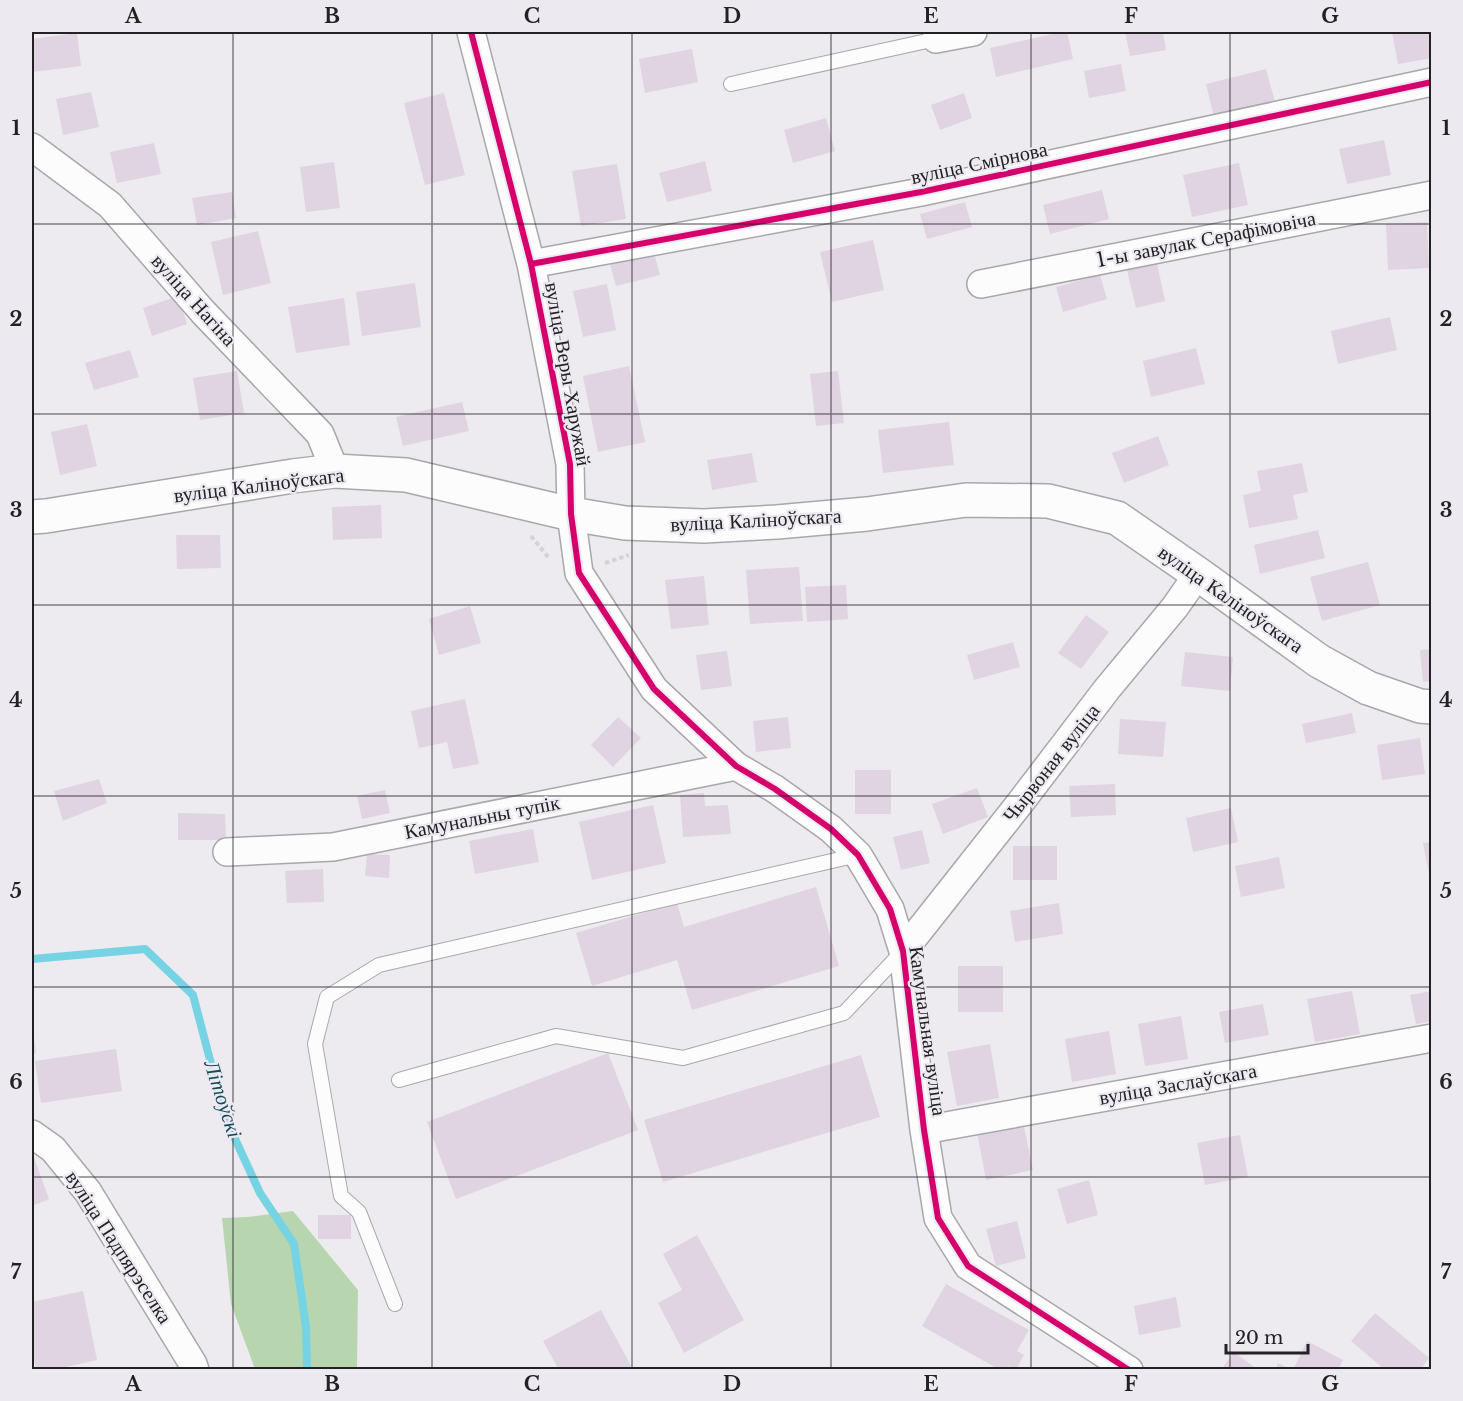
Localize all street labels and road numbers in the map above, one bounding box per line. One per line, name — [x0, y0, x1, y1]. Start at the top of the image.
street label: вуліца Смірнова — [908, 137, 1050, 189]
street label: 1-ы завулак Серафімовіча — [1094, 206, 1318, 272]
street label: вуліца Нагіна — [146, 249, 242, 351]
street label: вуліца Веры Харужай — [540, 280, 596, 468]
street label: вуліца Каліноўскага — [172, 463, 346, 507]
street label: вуліца Каліноўскага — [670, 504, 842, 536]
street label: вуліца Каліноўскага — [1154, 540, 1308, 658]
street label: Чырвоная вуліца — [997, 699, 1105, 827]
street label: Камунальны тупік — [402, 790, 562, 844]
street label: Камунальная вуліца — [904, 945, 952, 1117]
street label: вуліца Заслаўскага — [1097, 1058, 1259, 1110]
street label: вуліца Падпярэселка — [61, 1166, 177, 1328]

